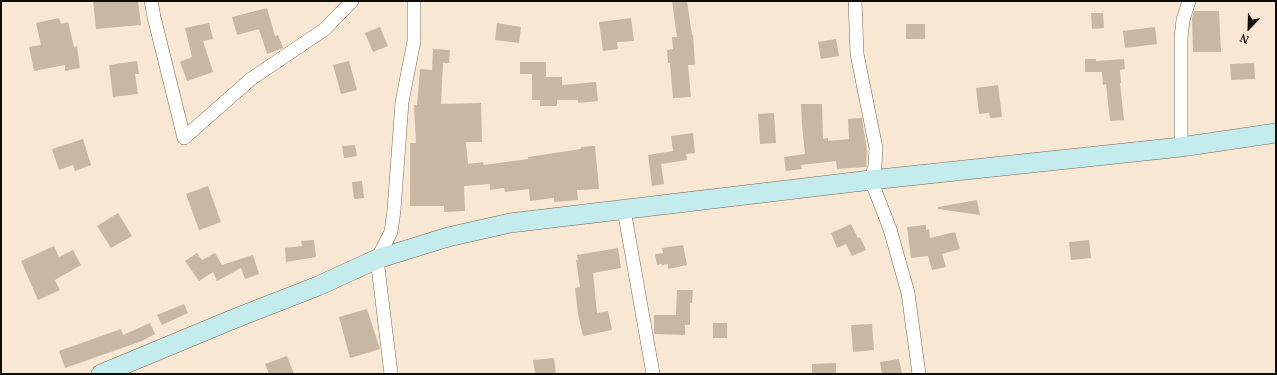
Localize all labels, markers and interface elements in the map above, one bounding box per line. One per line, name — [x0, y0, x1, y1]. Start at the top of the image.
north arrow — [1229, 8, 1269, 48]
text: N — [1238, 31, 1251, 47]

